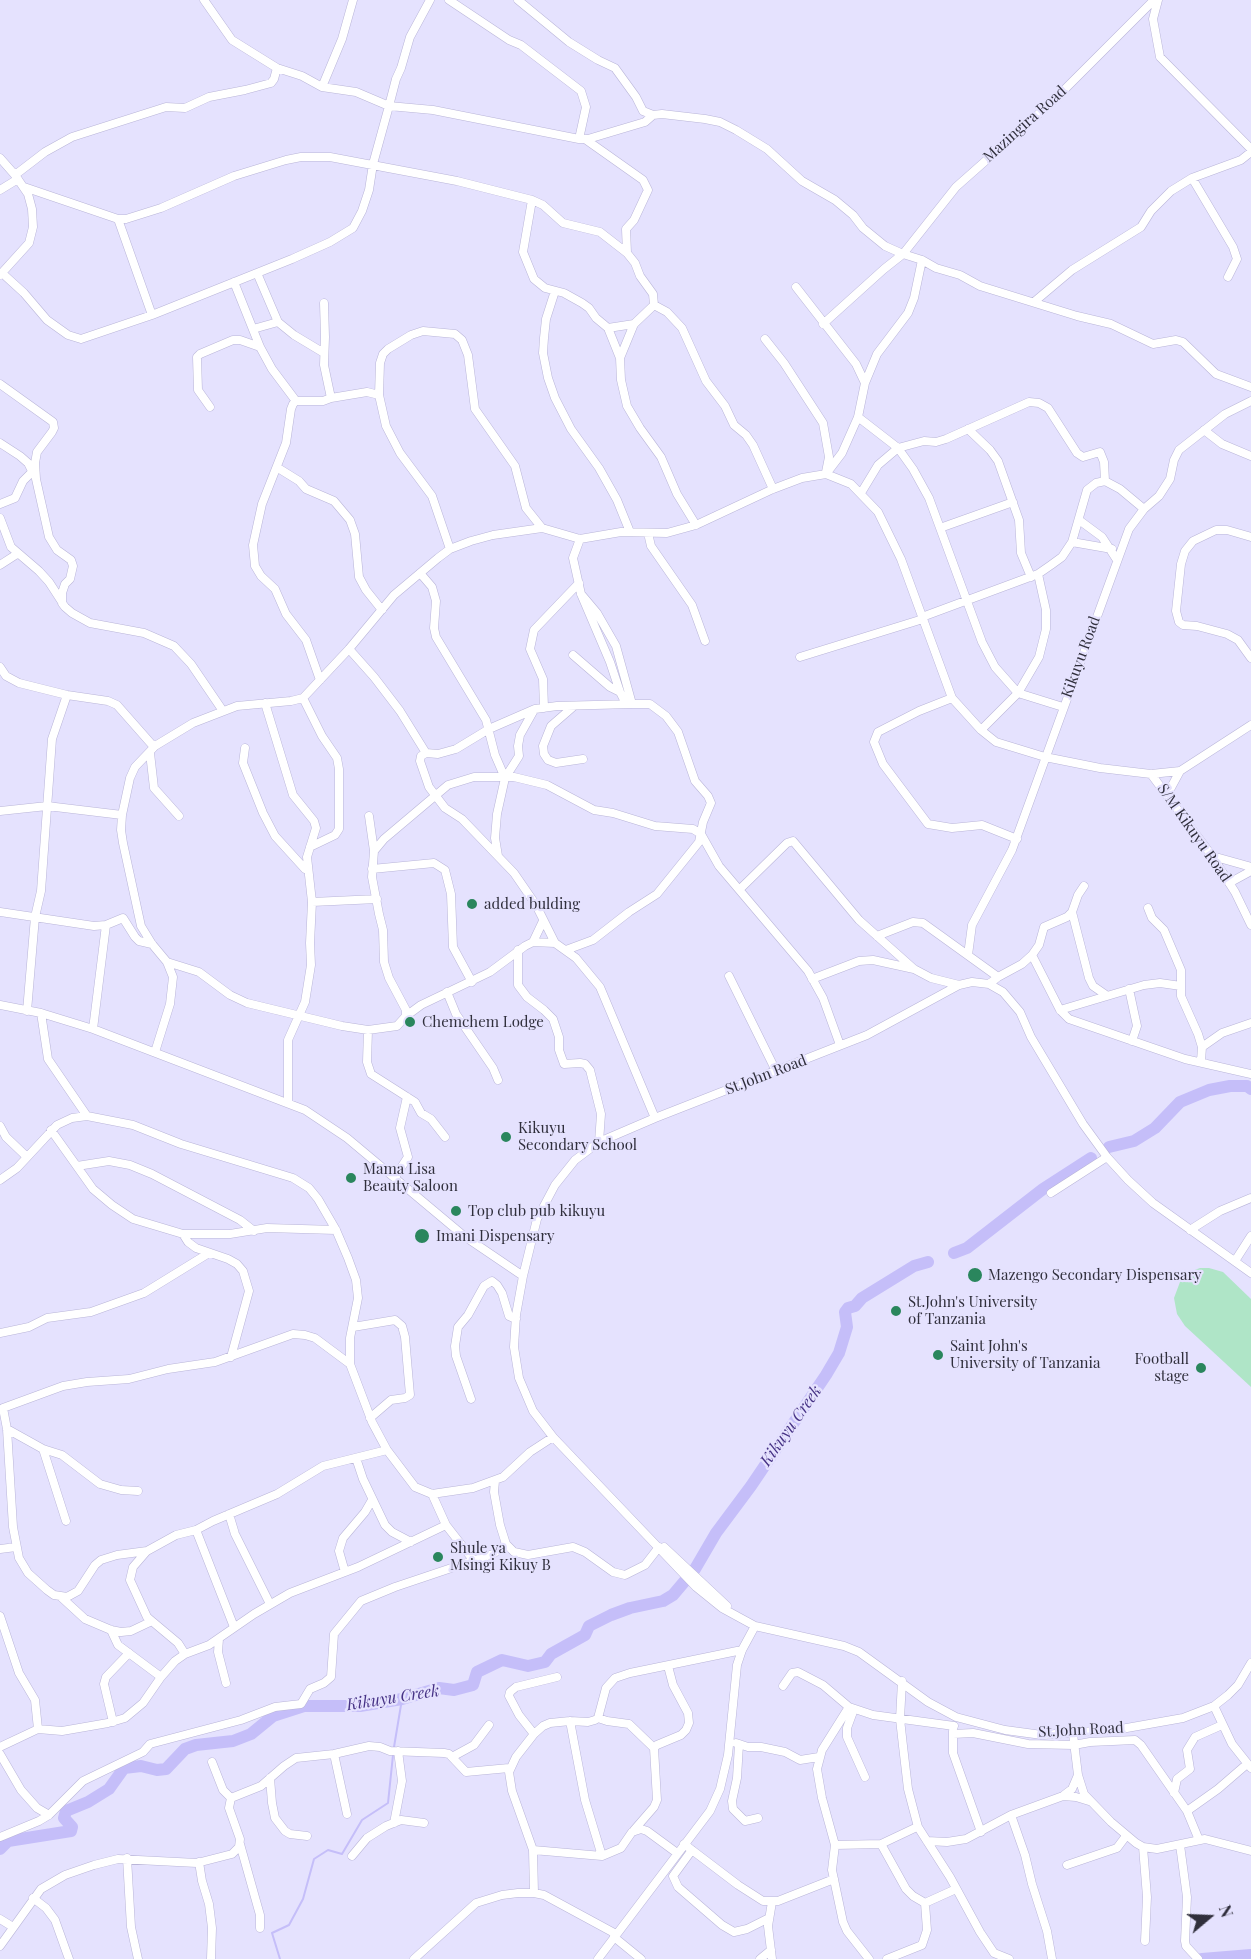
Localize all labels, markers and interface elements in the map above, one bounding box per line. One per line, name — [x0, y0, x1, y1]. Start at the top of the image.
street label: Mazingira Road — [980, 82, 1070, 166]
street label: Kikuyu Road — [1058, 614, 1104, 700]
street label: S/M Kikuyu Road — [1153, 780, 1235, 886]
place label: added bulding — [484, 895, 580, 913]
marker: added bulding — [465, 897, 479, 911]
place label: Chemchem Lodge — [422, 1013, 544, 1031]
marker: Chemchem Lodge — [403, 1015, 417, 1029]
street label: St.John Road — [723, 1051, 809, 1099]
place label: Kikuyu Secondary School — [518, 1119, 637, 1154]
marker: Kikuyu Secondary School — [499, 1130, 513, 1144]
place label: Mama Lisa Beauty Saloon — [363, 1160, 458, 1195]
marker: Mama Lisa Beauty Saloon — [344, 1171, 358, 1185]
place label: Top club pub kikuyu — [468, 1202, 605, 1220]
marker: Top club pub kikuyu — [449, 1204, 463, 1218]
marker: Imani Dispensary — [413, 1227, 431, 1245]
place label: Imani Dispensary — [436, 1227, 555, 1245]
marker: Mazengo Secondary Dispensary — [966, 1266, 984, 1284]
place label: Mazengo Secondary Dispensary — [988, 1266, 1202, 1284]
place label: St.John's University of Tanzania — [908, 1293, 1037, 1328]
marker: St.John's University of Tanzania — [889, 1304, 903, 1318]
place label: Saint John's University of Tanzania — [950, 1337, 1100, 1372]
marker: Saint John's University of Tanzania — [931, 1348, 945, 1362]
place label: Football stage — [1135, 1350, 1189, 1385]
marker: Football stage — [1194, 1361, 1208, 1375]
water label: Kikuyu Creek — [756, 1382, 826, 1470]
place label: Shule ya Msingi Kikuy B — [450, 1539, 551, 1574]
marker: Shule ya Msingi Kikuy B — [431, 1550, 445, 1564]
water label: Kikuyu Creek — [345, 1681, 441, 1715]
street label: St.John Road — [1038, 1719, 1124, 1741]
north arrow — [1179, 1887, 1239, 1947]
text: N — [1215, 1902, 1238, 1920]

